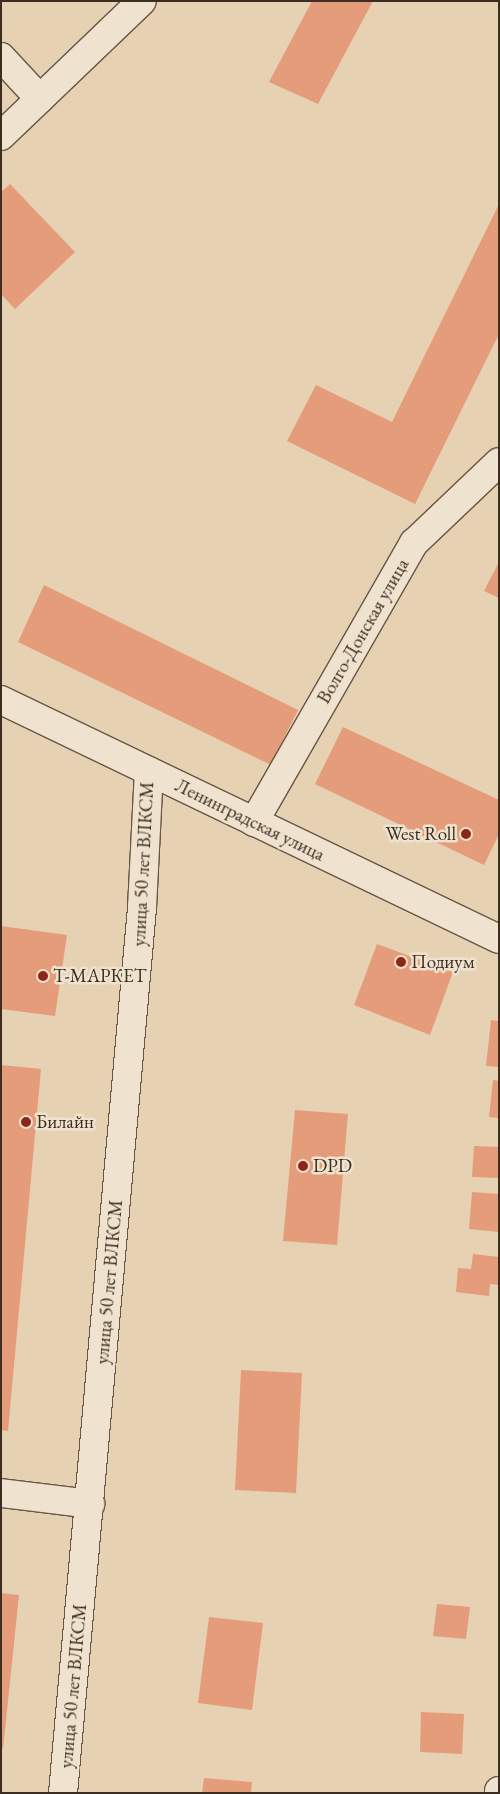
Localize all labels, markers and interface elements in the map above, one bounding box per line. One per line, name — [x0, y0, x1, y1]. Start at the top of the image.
street label: Волго-Донская улица — [312, 554, 414, 708]
street label: Ленинградская улица — [171, 774, 329, 866]
street label: улица 50 лет ВЛКСМ — [127, 781, 159, 947]
place label: West Roll — [385, 823, 456, 845]
marker: West Roll — [460, 828, 472, 840]
place label: Подиум — [411, 951, 475, 973]
marker: Подиум — [395, 956, 407, 968]
place label: Т-МАРКЕТ — [53, 965, 147, 987]
marker: Т-МАРКЕТ — [37, 970, 49, 982]
place label: Билайн — [36, 1111, 94, 1133]
marker: Билайн — [20, 1116, 32, 1128]
place label: DPD — [313, 1155, 352, 1177]
marker: DPD — [297, 1160, 309, 1172]
street label: улица 50 лет ВЛКСМ — [90, 1199, 128, 1365]
street label: улица 50 лет ВЛКСМ — [54, 1603, 92, 1769]

